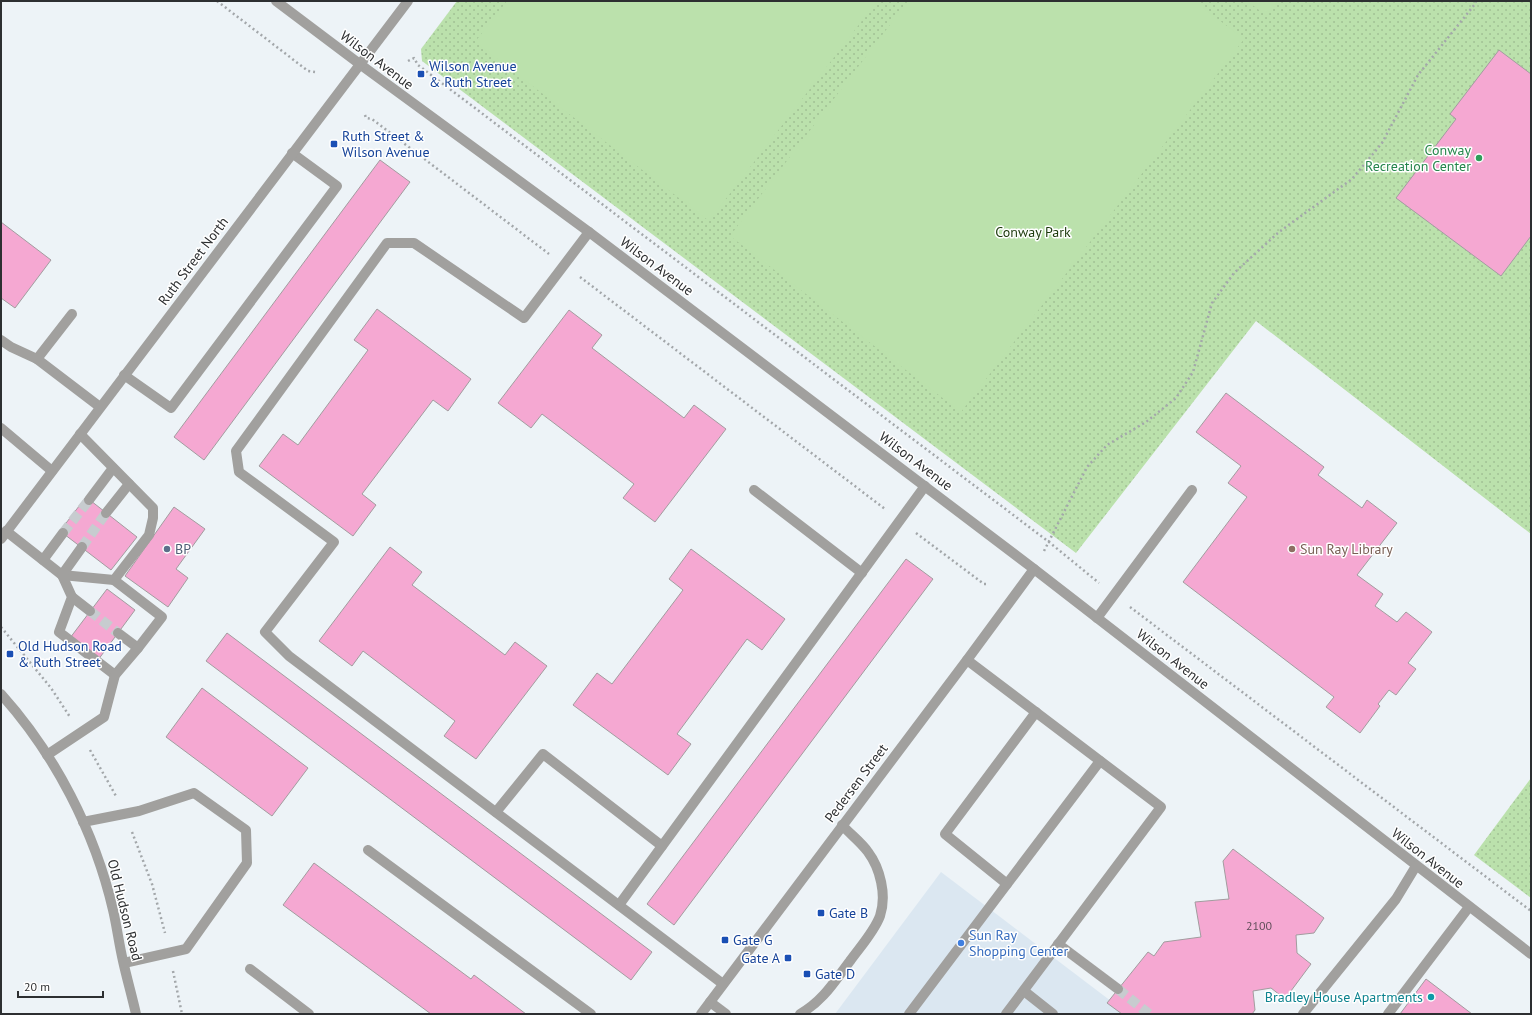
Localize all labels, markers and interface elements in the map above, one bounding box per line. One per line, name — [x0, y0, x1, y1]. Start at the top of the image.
street label: Wilson Avenue — [337, 26, 417, 94]
place label: Wilson Avenue & Ruth Street — [429, 57, 517, 91]
marker: Wilson Avenue & Ruth Street — [416, 69, 426, 79]
place label: Ruth Street & Wilson Avenue — [342, 127, 430, 161]
marker: Ruth Street & Wilson Avenue — [329, 139, 339, 149]
place label: Conway Recreation Center — [1365, 141, 1471, 175]
marker: Conway Recreation Center — [1474, 153, 1484, 163]
street label: Ruth Street North — [154, 213, 232, 309]
park label: Conway Park — [995, 223, 1071, 241]
street label: Wilson Avenue — [617, 232, 697, 300]
street label: Wilson Avenue — [876, 427, 956, 495]
place label: BP — [175, 540, 191, 558]
place label: Sun Ray Library — [1300, 540, 1393, 558]
marker: BP — [162, 544, 172, 554]
marker: Sun Ray Library — [1287, 544, 1297, 554]
street label: Wilson Avenue — [1133, 625, 1213, 693]
place label: Old Hudson Road & Ruth Street — [18, 637, 122, 671]
marker: Old Hudson Road & Ruth Street — [5, 649, 15, 659]
street label: Pedersen Street — [821, 740, 892, 826]
street label: Wilson Avenue — [1388, 824, 1468, 892]
street label: Old Hudson Road — [104, 857, 146, 963]
place label: Gate B — [829, 904, 868, 922]
marker: Gate B — [816, 908, 826, 918]
house number: 2100 — [1246, 918, 1273, 933]
place label: Sun Ray Shopping Center — [969, 926, 1068, 960]
place label: Gate G — [733, 931, 773, 949]
marker: Gate G — [720, 935, 730, 945]
marker: Sun Ray Shopping Center — [956, 938, 966, 948]
place label: Gate A — [741, 949, 781, 967]
marker: Gate A — [783, 953, 793, 963]
place label: Gate D — [815, 965, 855, 983]
marker: Gate D — [802, 969, 812, 979]
scale bar — [18, 973, 103, 999]
text: 20 m — [24, 979, 50, 994]
place label: Bradley House Apartments — [1265, 988, 1423, 1006]
marker: Bradley House Apartments — [1426, 992, 1436, 1002]

